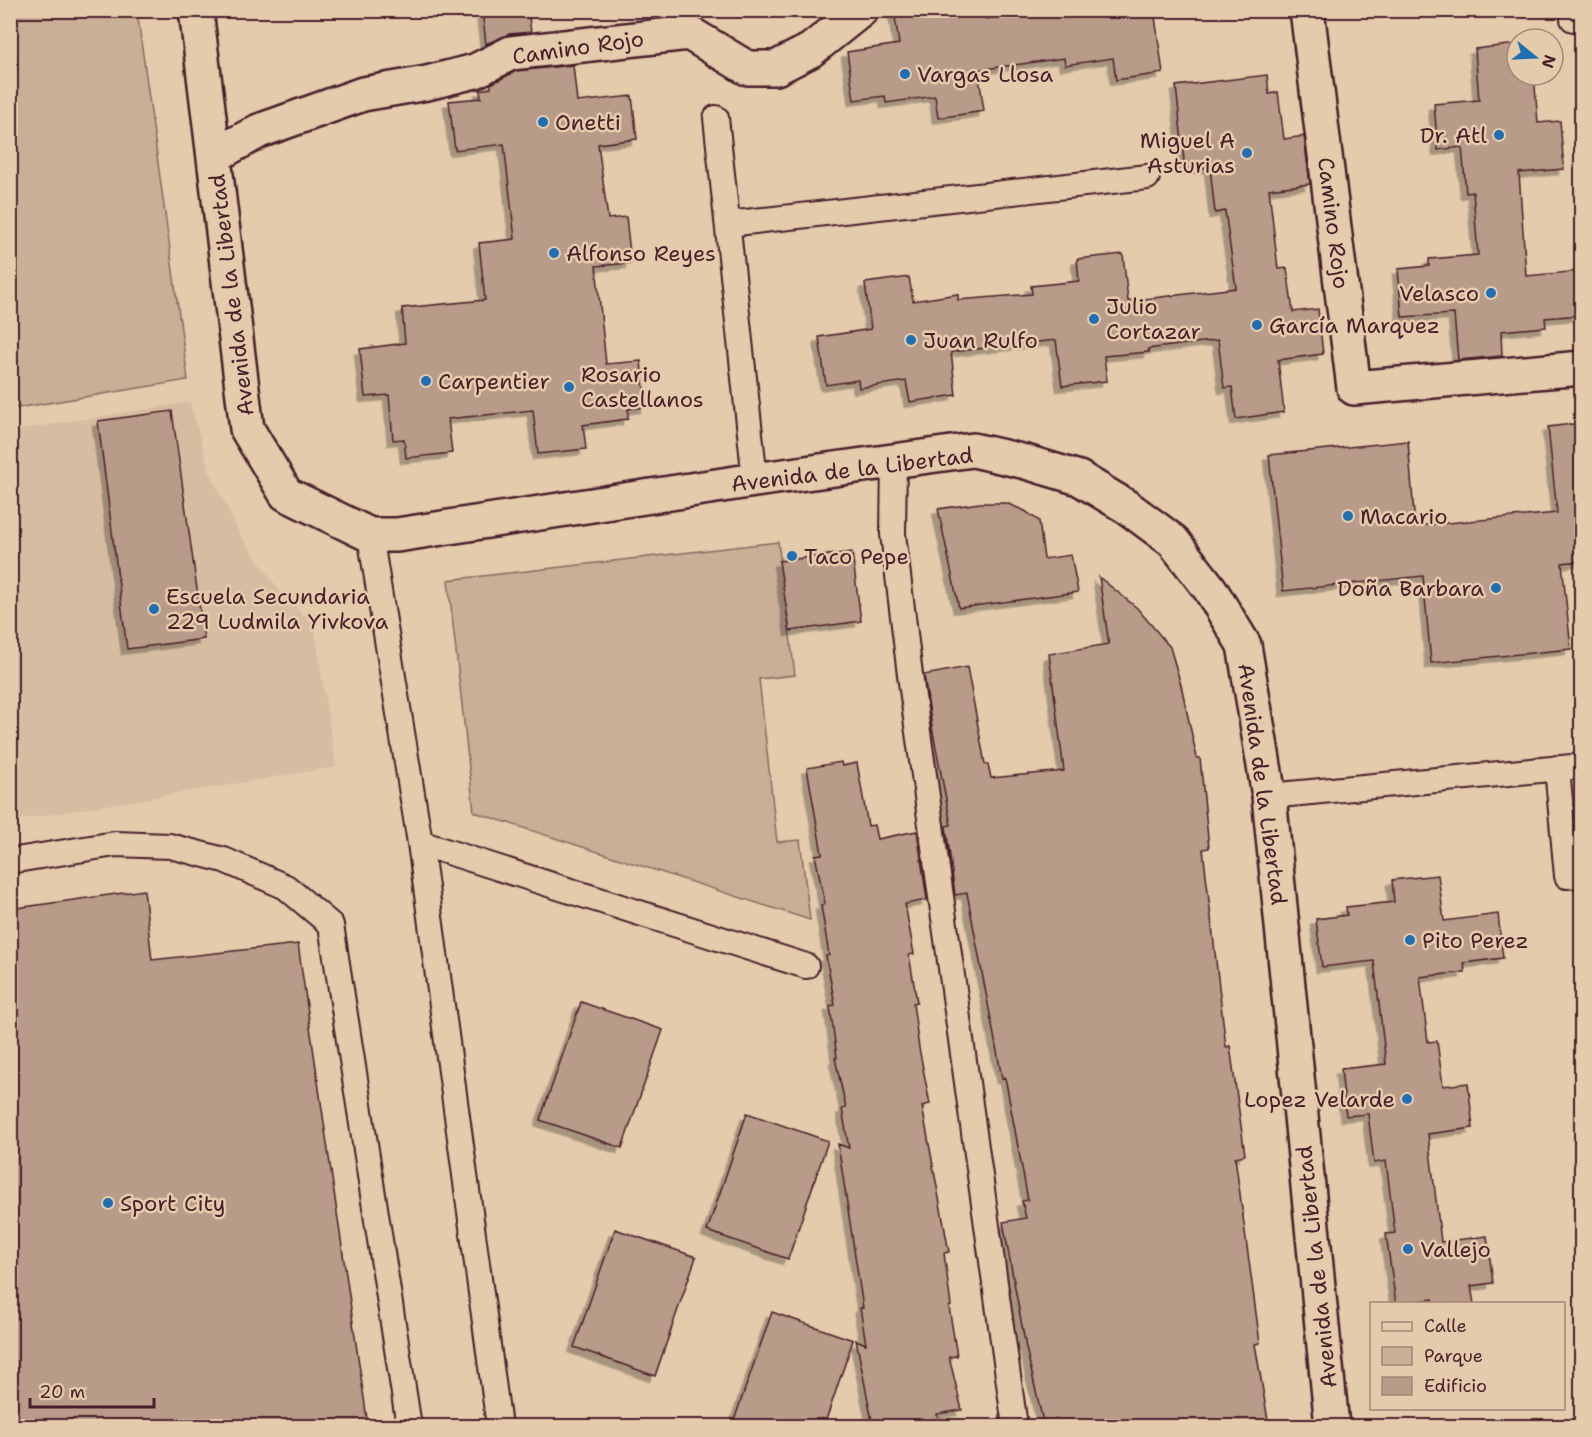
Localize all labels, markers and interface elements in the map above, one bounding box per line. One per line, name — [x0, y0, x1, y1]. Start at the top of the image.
street label: Camino Rojo — [510, 24, 646, 71]
north arrow — [1505, 27, 1565, 87]
text: N — [1537, 52, 1561, 71]
place label: Vargas Llosa — [917, 60, 1054, 89]
marker: Vargas Llosa — [898, 67, 912, 81]
place label: Onetti — [555, 108, 621, 137]
marker: Onetti — [536, 115, 550, 129]
place label: Dr. Atl — [1420, 121, 1487, 150]
place label: Miguel A Asturias — [1140, 126, 1235, 180]
marker: Dr. Atl — [1492, 128, 1506, 142]
marker: Miguel A Asturias — [1240, 146, 1254, 160]
street label: Camino Rojo — [1311, 156, 1356, 291]
street label: Avenida de la Libertad — [202, 172, 261, 418]
place label: Alfonso Reyes — [566, 239, 716, 268]
marker: Alfonso Reyes — [547, 246, 561, 260]
place label: Velasco — [1399, 279, 1479, 308]
marker: Velasco — [1484, 286, 1498, 300]
place label: Julio Cortazar — [1106, 292, 1201, 346]
place label: García Marquez — [1269, 311, 1440, 340]
marker: Julio Cortazar — [1087, 312, 1101, 326]
marker: García Marquez — [1250, 318, 1264, 332]
place label: Juan Rulfo — [923, 326, 1038, 355]
marker: Juan Rulfo — [904, 333, 918, 347]
place label: Rosario Castellanos — [581, 360, 704, 414]
place label: Carpentier — [438, 367, 550, 396]
marker: Carpentier — [419, 374, 433, 388]
marker: Rosario Castellanos — [562, 380, 576, 394]
street label: Avenida de la Libertad — [729, 440, 975, 499]
place label: Macario — [1360, 502, 1448, 531]
marker: Macario — [1341, 509, 1355, 523]
place label: Taco Pepe — [804, 542, 909, 571]
marker: Taco Pepe — [785, 549, 799, 563]
place label: Doña Barbara — [1337, 574, 1484, 603]
marker: Doña Barbara — [1489, 581, 1503, 595]
place label: Escuela Secundaria 229 Ludmila Yivkova — [166, 582, 389, 636]
marker: Escuela Secundaria 229 Ludmila Yivkova — [147, 602, 161, 616]
street label: Avenida de la Libertad — [1231, 661, 1294, 907]
place label: Pito Perez — [1422, 926, 1529, 955]
marker: Pito Perez — [1403, 933, 1417, 947]
place label: Lopez Velarde — [1244, 1085, 1395, 1114]
marker: Lopez Velarde — [1400, 1092, 1414, 1106]
street label: Avenida de la Libertad — [1289, 1144, 1344, 1390]
place label: Sport City — [120, 1189, 225, 1218]
marker: Sport City — [101, 1196, 115, 1210]
place label: Vallejo — [1420, 1235, 1491, 1264]
marker: Vallejo — [1401, 1242, 1415, 1256]
legend — [1370, 1302, 1565, 1410]
text: Calle — [1424, 1314, 1467, 1338]
text: Parque — [1424, 1344, 1483, 1368]
scale bar — [30, 1371, 154, 1409]
text: Edificio — [1424, 1374, 1487, 1398]
text: 20 m — [39, 1380, 85, 1404]

